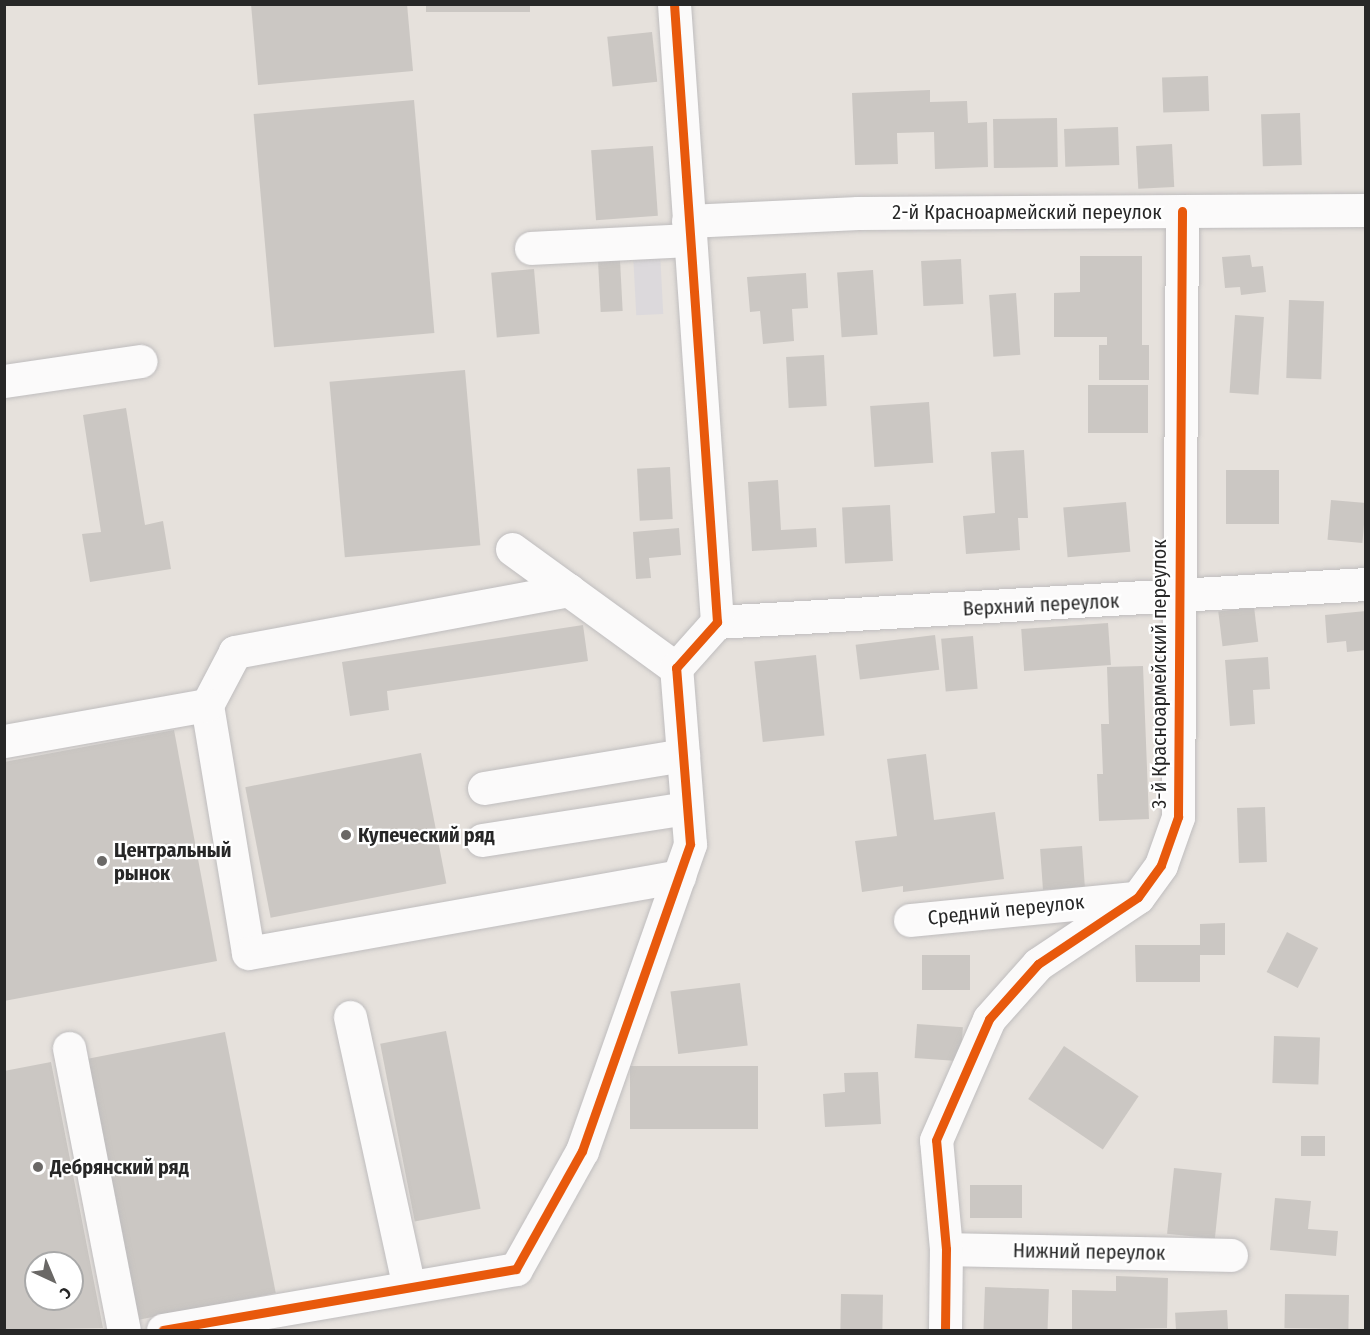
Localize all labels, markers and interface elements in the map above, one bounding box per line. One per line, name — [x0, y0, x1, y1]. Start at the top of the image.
street label: 2-й Красноармейский переулок — [892, 200, 1162, 224]
street label: 3-й Красноармейский переулок — [1147, 539, 1171, 809]
street label: Верхний переулок — [962, 589, 1120, 621]
place label: Купеческий ряд — [358, 823, 495, 847]
marker: Купеческий ряд — [339, 828, 353, 842]
place label: Центральный рынок — [114, 838, 231, 885]
marker: Центральный рынок — [95, 854, 109, 868]
street label: Средний переулок — [927, 890, 1085, 930]
place label: Дебрянский ряд — [50, 1155, 189, 1179]
marker: Дебрянский ряд — [31, 1160, 45, 1174]
street label: Нижний переулок — [1013, 1239, 1165, 1265]
north arrow — [24, 1251, 84, 1311]
text: С — [56, 1283, 75, 1303]

